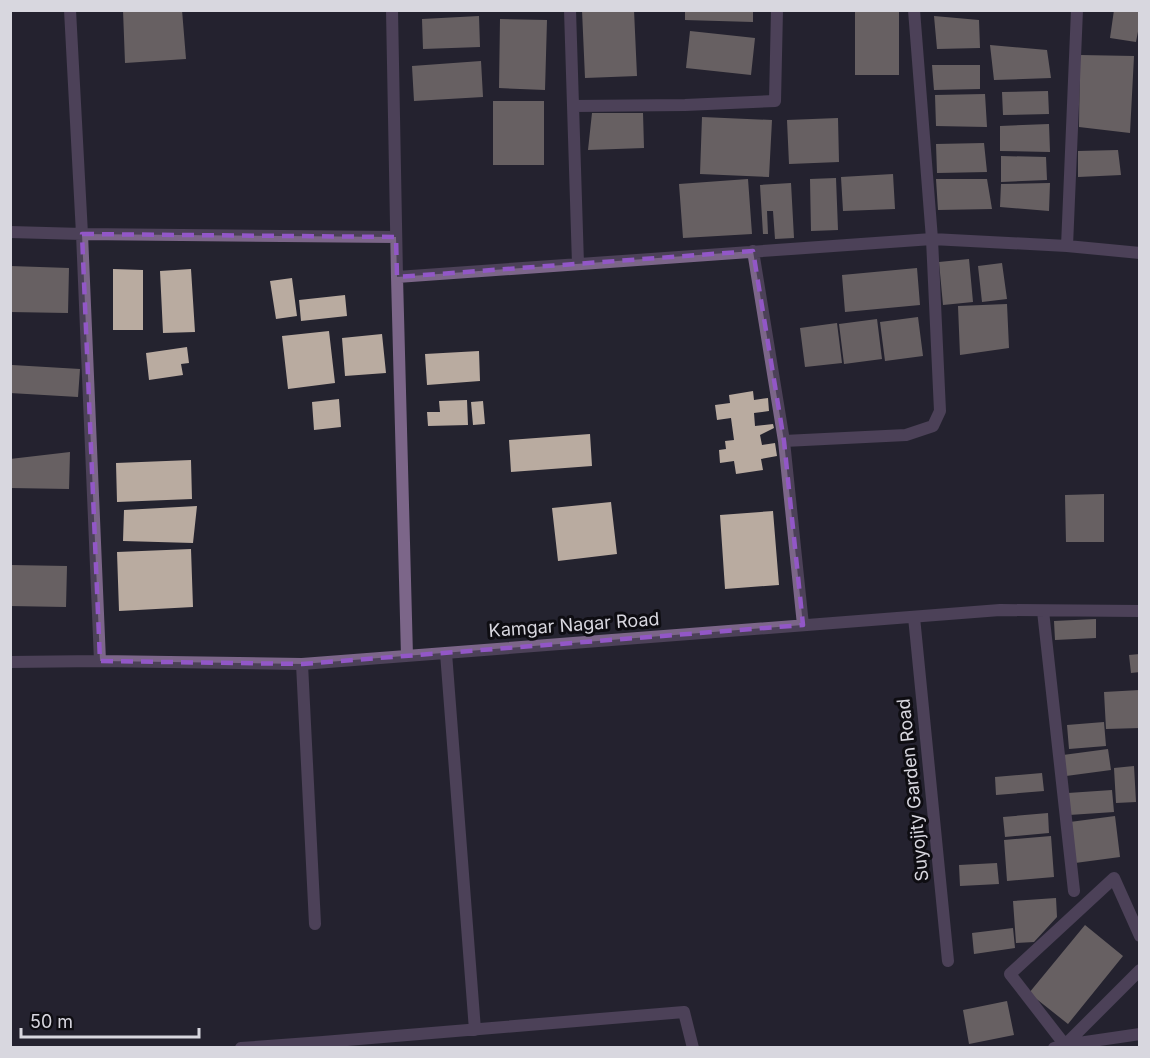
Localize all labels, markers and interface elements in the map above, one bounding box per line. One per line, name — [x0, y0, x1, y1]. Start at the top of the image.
street label: Kamgar Nagar Road — [488, 608, 660, 641]
street label: Suyojity Garden Road — [892, 698, 933, 882]
scale bar — [21, 1001, 200, 1039]
text: 50 m — [30, 1011, 73, 1032]

